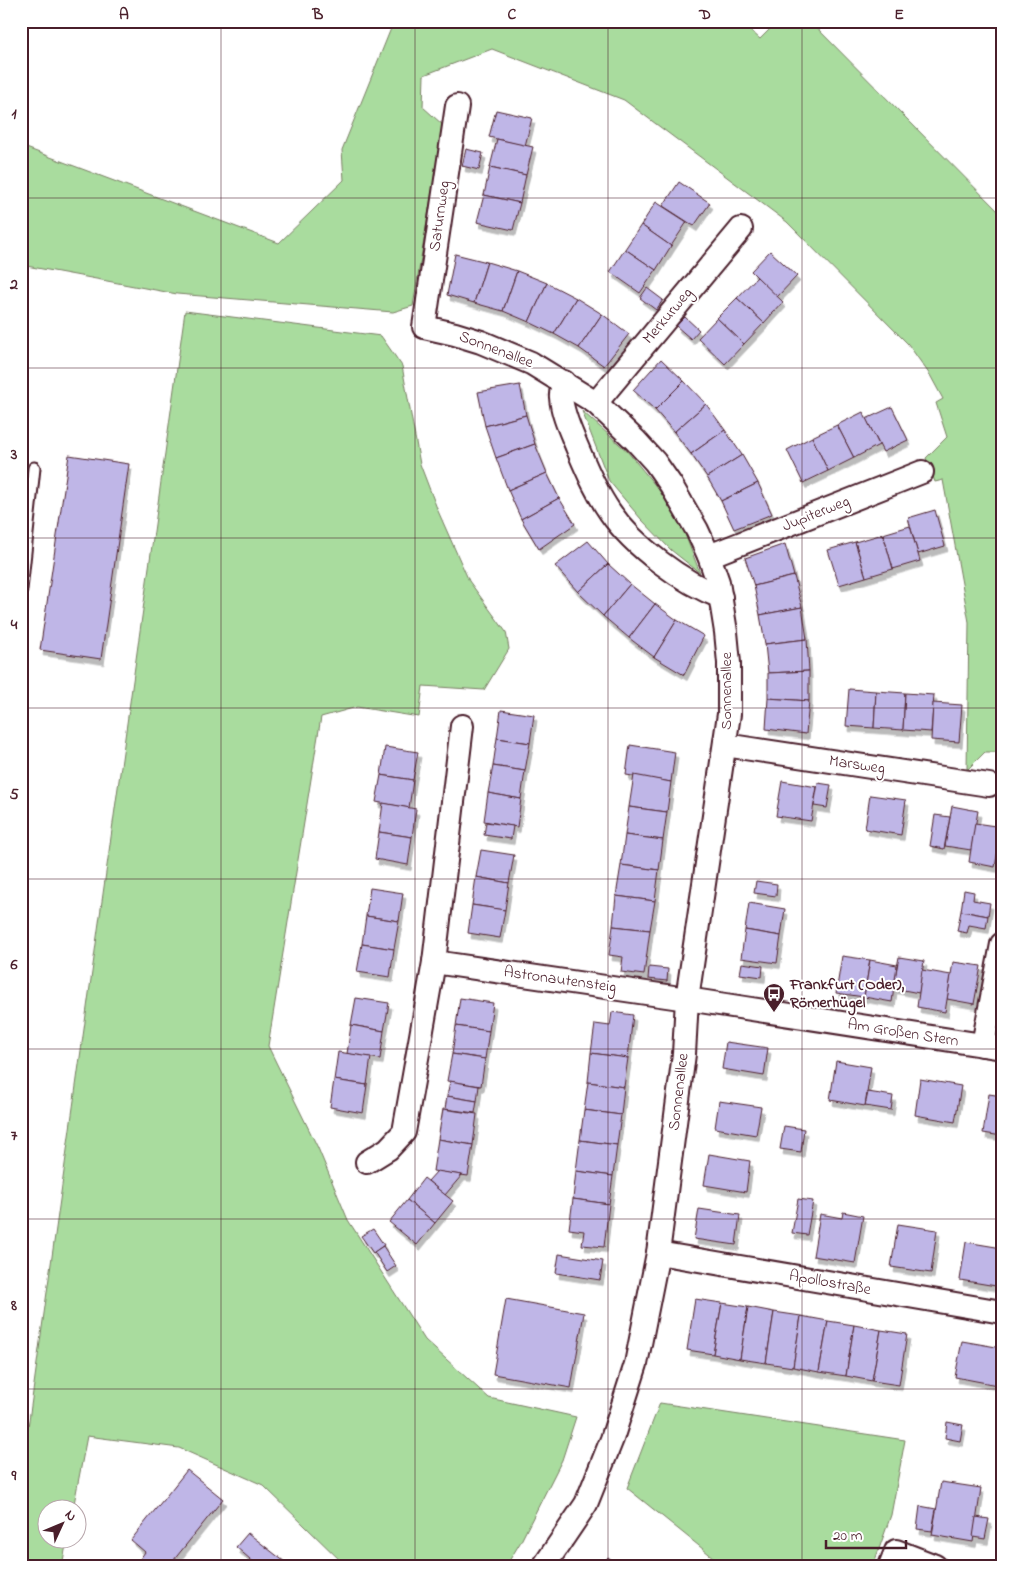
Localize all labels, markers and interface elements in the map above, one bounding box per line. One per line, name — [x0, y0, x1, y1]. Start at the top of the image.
text: A — [119, 3, 129, 27]
text: B — [312, 3, 324, 27]
text: C — [508, 3, 517, 27]
text: D — [698, 3, 711, 27]
text: E — [894, 3, 904, 27]
text: 1 — [11, 102, 17, 126]
street label: Saturnweg — [423, 179, 457, 253]
text: 2 — [9, 273, 18, 297]
street label: Merkurweg — [637, 282, 699, 350]
street label: Sonnenallee — [455, 325, 537, 375]
text: 3 — [10, 443, 18, 467]
street label: Jupiterweg — [779, 490, 853, 538]
text: 4 — [10, 613, 18, 637]
street label: Sonnenallee — [715, 651, 739, 730]
street label: Marsweg — [827, 749, 887, 781]
text: 5 — [9, 783, 19, 807]
text: 6 — [9, 953, 18, 977]
street label: Astronautensteig — [502, 960, 618, 1000]
place label: Frankfurt (Oder), Römerhügel — [789, 973, 905, 1016]
bus stop icon: Frankfurt (Oder), Römerhügel — [762, 982, 786, 1013]
street label: Am Großen Stern — [846, 1012, 960, 1054]
street label: Sonnenallee — [662, 1051, 696, 1132]
text: 7 — [11, 1124, 18, 1148]
street label: Apollostraße — [787, 1264, 874, 1302]
text: 8 — [10, 1294, 17, 1318]
text: 9 — [11, 1464, 17, 1488]
north arrow — [38, 1500, 88, 1550]
text: N — [59, 1505, 81, 1527]
scale bar — [826, 1517, 906, 1549]
text: 20 m — [833, 1525, 863, 1547]

